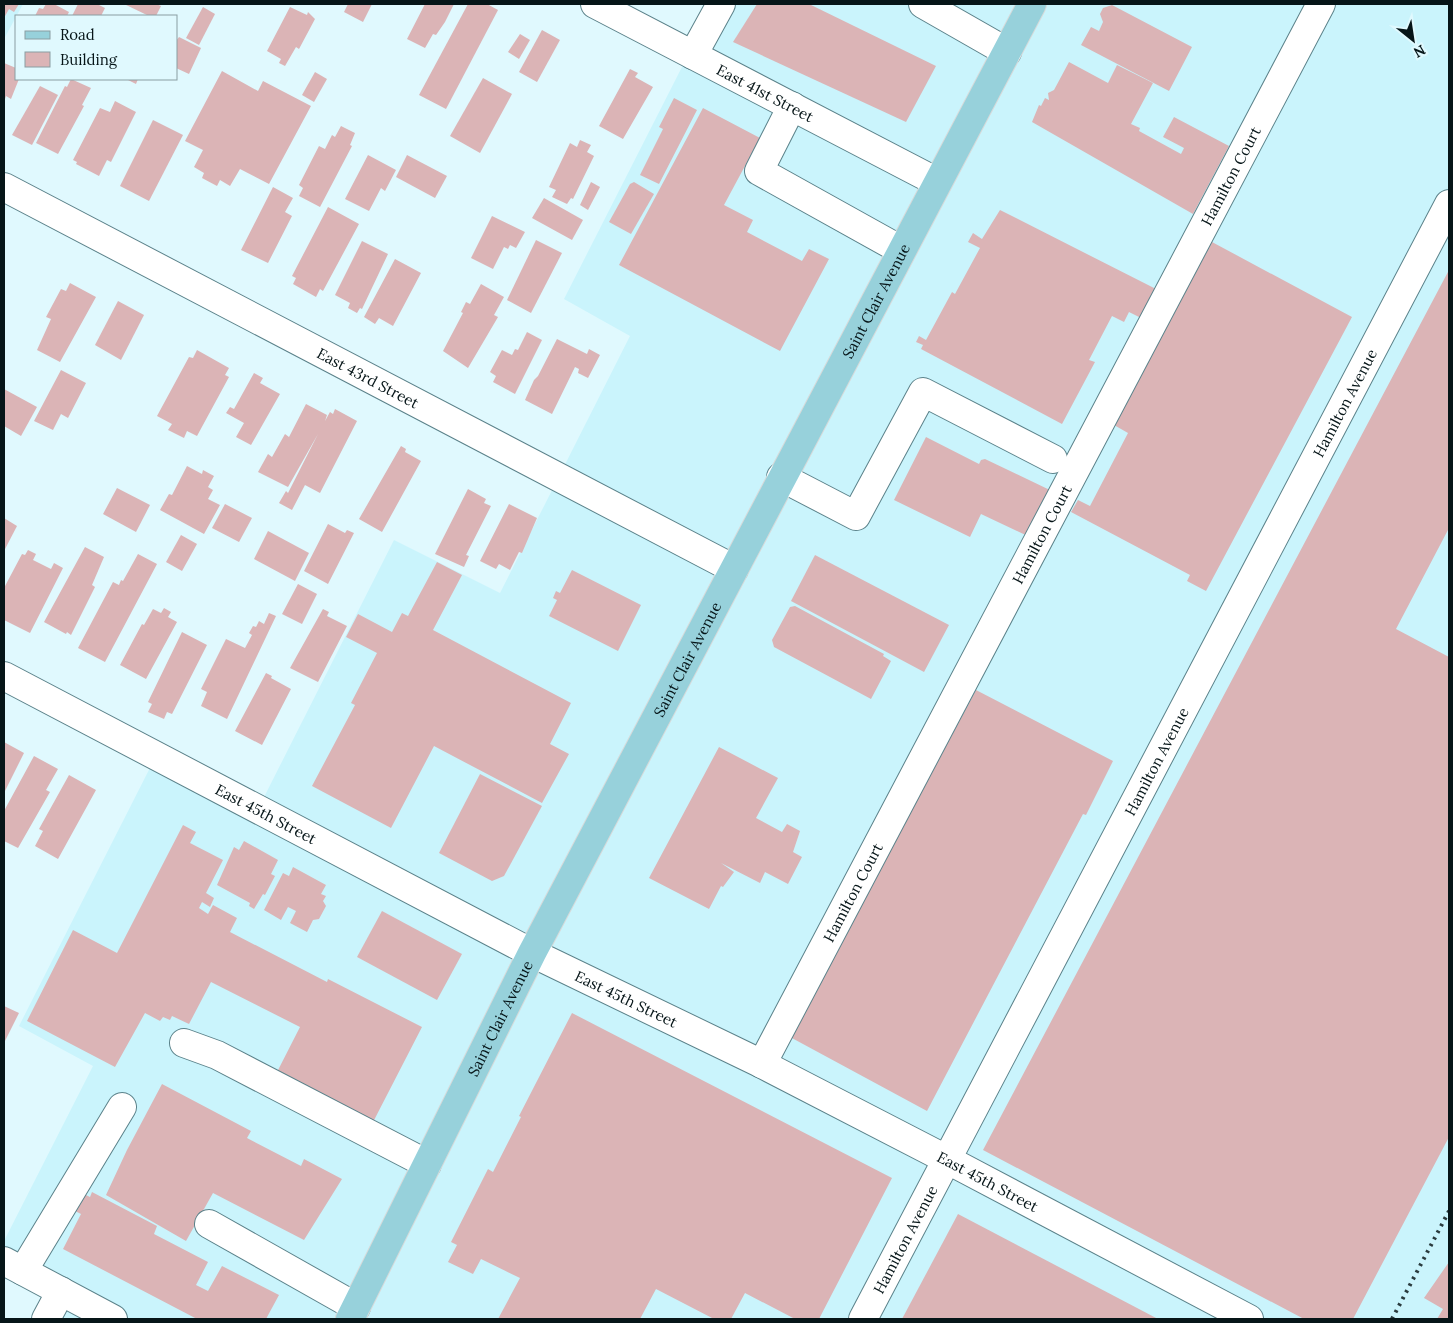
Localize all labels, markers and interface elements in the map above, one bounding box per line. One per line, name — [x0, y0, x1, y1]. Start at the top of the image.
legend — [15, 15, 178, 80]
north arrow — [1388, 15, 1438, 65]
text: Road — [60, 25, 95, 44]
text: N — [1410, 41, 1429, 62]
text: Building — [60, 50, 118, 69]
street label: East 41st Street — [714, 60, 817, 126]
street label: Hamilton Court — [1196, 123, 1264, 229]
street label: Saint Clair Avenue — [838, 240, 914, 361]
street label: East 43rd Street — [314, 343, 422, 412]
street label: Hamilton Avenue — [1308, 345, 1381, 460]
street label: Hamilton Court — [1007, 481, 1075, 587]
street label: Saint Clair Avenue — [649, 598, 725, 720]
street label: Hamilton Avenue — [1120, 704, 1192, 819]
street label: East 45th Street — [212, 779, 320, 848]
street label: Hamilton Court — [819, 839, 887, 945]
street label: Saint Clair Avenue — [463, 957, 536, 1079]
street label: East 45th Street — [572, 966, 681, 1031]
street label: East 45th Street — [934, 1147, 1042, 1216]
street label: Hamilton Avenue — [869, 1182, 941, 1297]

